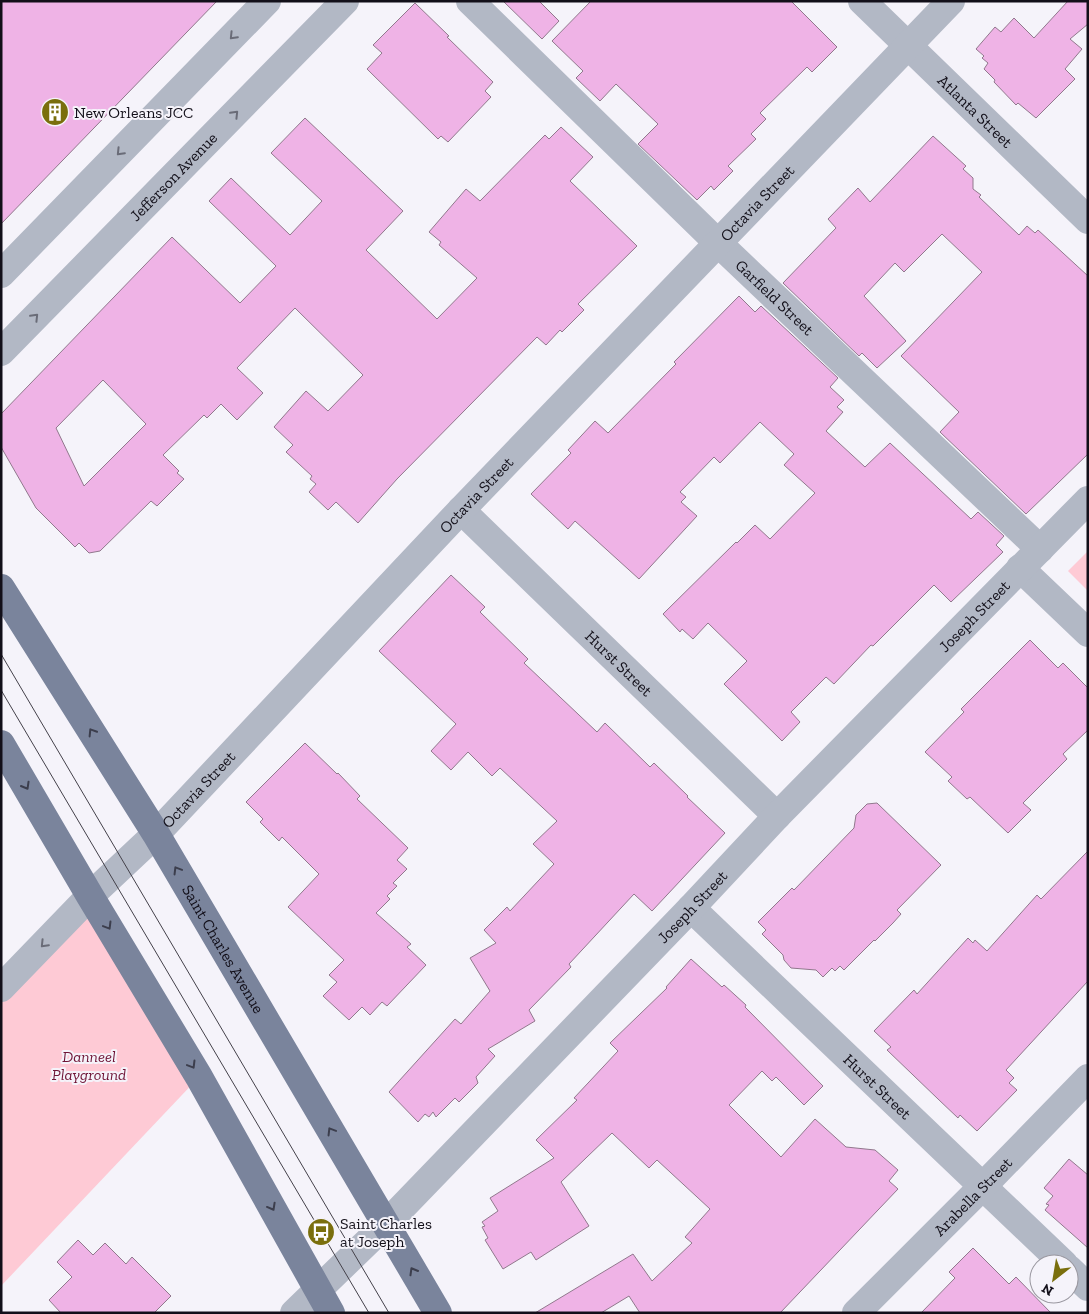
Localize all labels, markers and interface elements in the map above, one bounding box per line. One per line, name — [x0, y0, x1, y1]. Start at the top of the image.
one-way arrow — [230, 30, 239, 39]
street label: Atlanta Street — [934, 70, 1017, 152]
building icon: New Orleans JCC — [40, 97, 70, 127]
place label: New Orleans JCC — [74, 103, 193, 122]
one-way arrow — [229, 111, 238, 120]
street label: Jefferson Avenue — [126, 128, 221, 225]
one-way arrow — [117, 147, 126, 156]
street label: Octavia Street — [716, 161, 798, 245]
street label: Garfield Street — [732, 255, 818, 339]
one-way arrow — [29, 314, 38, 323]
street label: Octavia Street — [435, 452, 517, 537]
street label: Joseph Street — [935, 576, 1014, 656]
street label: Hurst Street — [581, 626, 657, 700]
one-way arrow — [88, 728, 98, 737]
street label: Octavia Street — [157, 747, 239, 832]
one-way arrow — [19, 781, 29, 790]
street label: Joseph Street — [653, 866, 731, 947]
one-way arrow — [174, 867, 184, 876]
street label: Saint Charles Avenue — [178, 881, 269, 1016]
one-way arrow — [102, 921, 112, 930]
one-way arrow — [41, 938, 50, 947]
park label: Danneel Playground — [52, 1047, 126, 1084]
street label: Hurst Street — [840, 1049, 915, 1123]
one-way arrow — [186, 1060, 196, 1069]
one-way arrow — [327, 1127, 337, 1136]
street label: Arabella Street — [930, 1153, 1016, 1239]
one-way arrow — [265, 1202, 275, 1211]
place label: Saint Charles at Joseph — [340, 1214, 432, 1251]
bus stop icon: Saint Charles at Joseph — [306, 1217, 336, 1247]
north arrow — [1029, 1254, 1079, 1304]
one-way arrow — [410, 1267, 420, 1276]
text: N — [1038, 1280, 1057, 1300]

